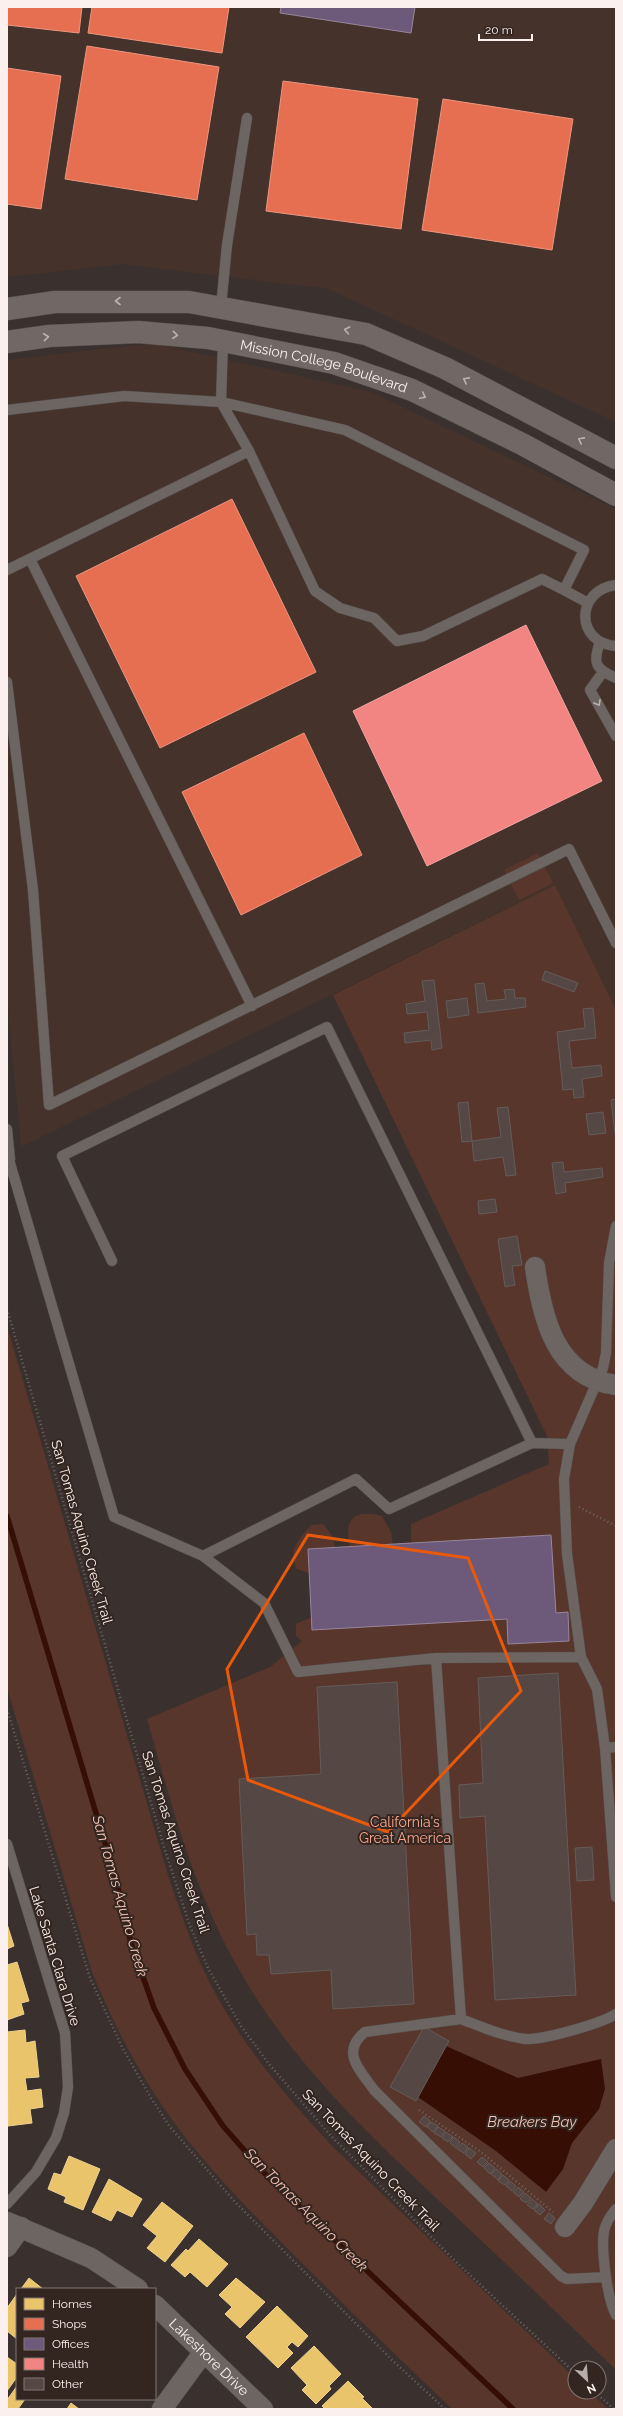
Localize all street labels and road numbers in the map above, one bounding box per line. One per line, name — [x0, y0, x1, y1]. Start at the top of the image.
street label: Mission College Boulevard — [239, 337, 409, 396]
street label: San Tomas Aquino Creek Trail — [48, 1438, 116, 1626]
street label: San Tomas Aquino Creek Trail — [139, 1749, 213, 1935]
street label: Lake Santa Clara Drive — [26, 1884, 84, 2028]
street label: San Tomas Aquino Creek Trail — [298, 2085, 444, 2235]
street label: Lakeshore Drive — [166, 2315, 252, 2399]

